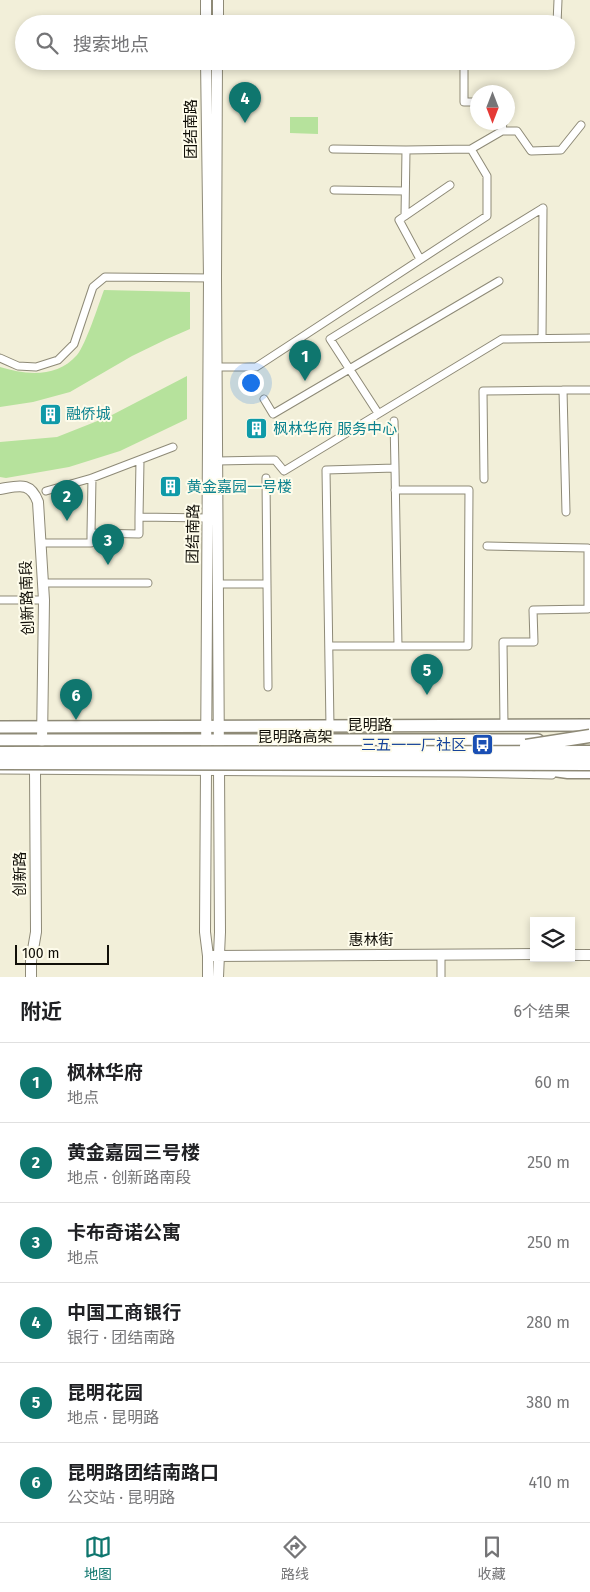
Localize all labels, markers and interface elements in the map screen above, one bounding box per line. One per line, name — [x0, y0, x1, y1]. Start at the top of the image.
search box — [15, 15, 575, 70]
icon: search — [33, 29, 61, 57]
text: 搜索地点 — [73, 33, 149, 56]
pin: 4 — [229, 82, 261, 123]
north arrow — [470, 85, 515, 130]
street label: 团结南路 — [182, 99, 200, 159]
pin: 1 — [289, 340, 321, 381]
your location — [238, 370, 264, 396]
building icon: 融侨城 — [38, 402, 62, 426]
place label: 融侨城 — [66, 405, 111, 423]
building icon: 枫林华府 服务中心 — [245, 417, 269, 441]
place label: 枫林华府 服务中心 — [273, 420, 397, 438]
building icon: 黄金嘉园一号楼 — [159, 475, 183, 499]
place label: 黄金嘉园一号楼 — [187, 478, 292, 496]
pin: 2 — [51, 480, 83, 521]
street label: 团结南路 — [183, 504, 203, 564]
pin: 3 — [92, 524, 124, 565]
street label: 创新路南段 — [17, 560, 37, 636]
pin: 5 — [411, 654, 443, 695]
pin: 6 — [60, 679, 92, 720]
street label: 昆明路 — [347, 716, 393, 734]
street label: 昆明路高架 — [257, 728, 333, 746]
bus stop icon: 三五一一厂社区 — [470, 733, 494, 757]
place label: 三五一一厂社区 — [361, 736, 466, 754]
street label: 创新路 — [11, 851, 29, 897]
map controls — [530, 917, 575, 962]
button: layers — [530, 917, 575, 962]
street label: 惠林街 — [348, 931, 394, 949]
scale bar — [15, 942, 109, 965]
text: 100 m — [22, 945, 59, 962]
text: 附近 — [20, 999, 62, 1025]
text: 6个结果 — [513, 1002, 570, 1021]
text: 枫林华府 — [67, 1061, 143, 1084]
text: 1 — [32, 1073, 40, 1092]
text: 60 m — [535, 1073, 570, 1092]
text: 地点 — [67, 1088, 99, 1107]
text: 黄金嘉园三号楼 — [67, 1141, 200, 1164]
text: 2 — [32, 1153, 40, 1172]
text: 250 m — [527, 1153, 570, 1172]
text: 地点 · 创新路南段 — [67, 1168, 191, 1187]
text: 卡布奇诺公寓 — [67, 1221, 181, 1244]
text: 3 — [32, 1233, 40, 1252]
text: 250 m — [527, 1233, 570, 1252]
text: 地点 — [67, 1248, 99, 1267]
text: 中国工商银行 — [67, 1301, 181, 1324]
text: 4 — [31, 1313, 41, 1332]
text: 280 m — [526, 1313, 570, 1332]
text: 银行 · 团结南路 — [67, 1328, 175, 1347]
text: 昆明花园 — [67, 1381, 143, 1404]
text: 5 — [32, 1393, 40, 1412]
text: 380 m — [526, 1393, 570, 1412]
text: 地点 · 昆明路 — [67, 1408, 159, 1427]
text: 昆明路团结南路口 — [67, 1461, 219, 1484]
text: 6 — [31, 1473, 41, 1492]
text: 410 m — [529, 1473, 570, 1492]
text: 公交站 · 昆明路 — [67, 1488, 175, 1507]
tab: 地图 — [84, 1533, 112, 1583]
tab: 路线 — [281, 1533, 309, 1583]
tab: 收藏 — [478, 1533, 506, 1583]

